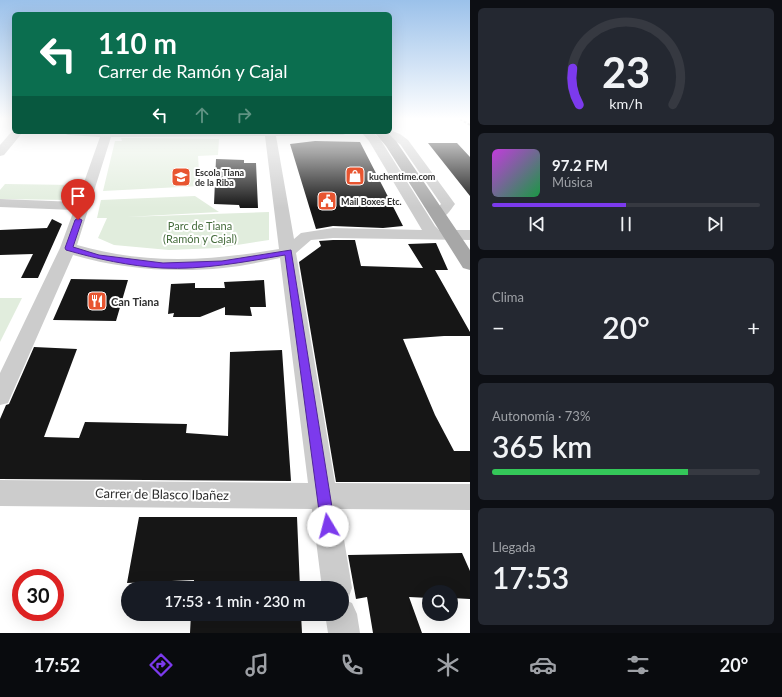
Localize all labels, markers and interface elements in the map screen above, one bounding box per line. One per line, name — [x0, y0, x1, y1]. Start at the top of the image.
text: 110 m — [98, 26, 177, 60]
icon: left — [32, 28, 84, 80]
text: 23 — [602, 46, 650, 96]
text: Carrer de Ramón y Cajal — [98, 60, 287, 82]
text: km/h — [609, 94, 643, 111]
icon: left — [149, 104, 171, 126]
icon: ahead — [191, 104, 213, 126]
icon: right — [233, 104, 255, 126]
text: 97.2 FM — [552, 156, 608, 174]
shop icon: kuchentime.com — [344, 165, 366, 187]
school or university icon: Escola Tiana de la Riba — [170, 166, 192, 188]
place label: Escola Tiana de la Riba — [195, 167, 244, 188]
place label: kuchentime.com — [369, 171, 436, 182]
text: Música — [552, 174, 593, 190]
pin — [61, 179, 95, 220]
icon: arrive — [67, 185, 89, 207]
public building icon: Mail Boxes Etc. — [316, 190, 338, 212]
place label: Mail Boxes Etc. — [341, 196, 402, 207]
icon: previous — [526, 213, 548, 235]
icon: pause — [615, 213, 637, 235]
icon: next — [704, 213, 726, 235]
park label: Parc de Tiana (Ramón y Cajal) — [163, 219, 237, 245]
text: Clima — [492, 289, 524, 305]
restaurant icon: Can Tiana — [86, 290, 108, 312]
place label: Can Tiana — [111, 295, 159, 308]
text: 20° — [602, 309, 650, 345]
text: − — [492, 314, 505, 341]
text: + — [747, 314, 760, 341]
text: Autonomía · 73% — [492, 408, 590, 424]
text: 365 km — [492, 428, 592, 464]
street label: Carrer de Blasco Ibañez — [95, 485, 229, 503]
position arrow — [307, 505, 349, 547]
text: Llegada — [492, 539, 536, 555]
text: 17:53 — [492, 559, 569, 595]
speed limit sign: 30 — [12, 569, 64, 621]
map controls — [422, 585, 458, 621]
button: search — [422, 585, 458, 621]
text: 17:53 · 1 min · 230 m — [165, 592, 305, 610]
icon: directions — [147, 651, 175, 679]
icon: music — [243, 651, 271, 679]
icon: phone — [338, 651, 366, 679]
icon: climate — [434, 651, 462, 679]
icon: car — [529, 651, 557, 679]
icon: filters — [624, 651, 652, 679]
text: 17:52 — [34, 654, 80, 676]
text: 20° — [720, 654, 748, 676]

